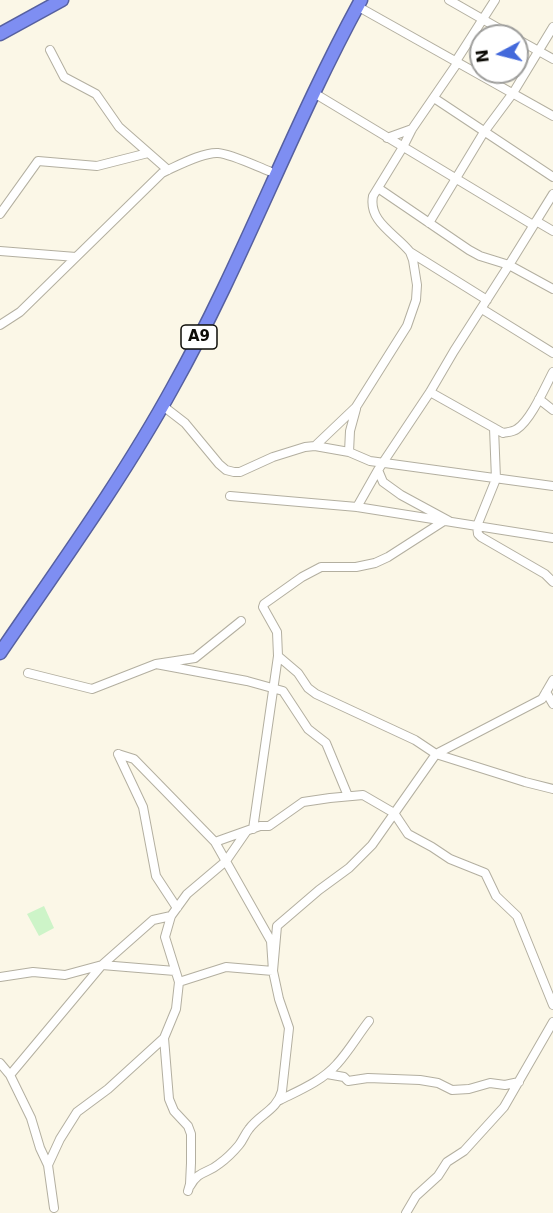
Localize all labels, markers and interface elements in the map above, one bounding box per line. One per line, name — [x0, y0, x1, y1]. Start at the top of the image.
north arrow — [469, 24, 529, 84]
text: N — [472, 48, 493, 64]
road number: A9 — [181, 325, 217, 349]

